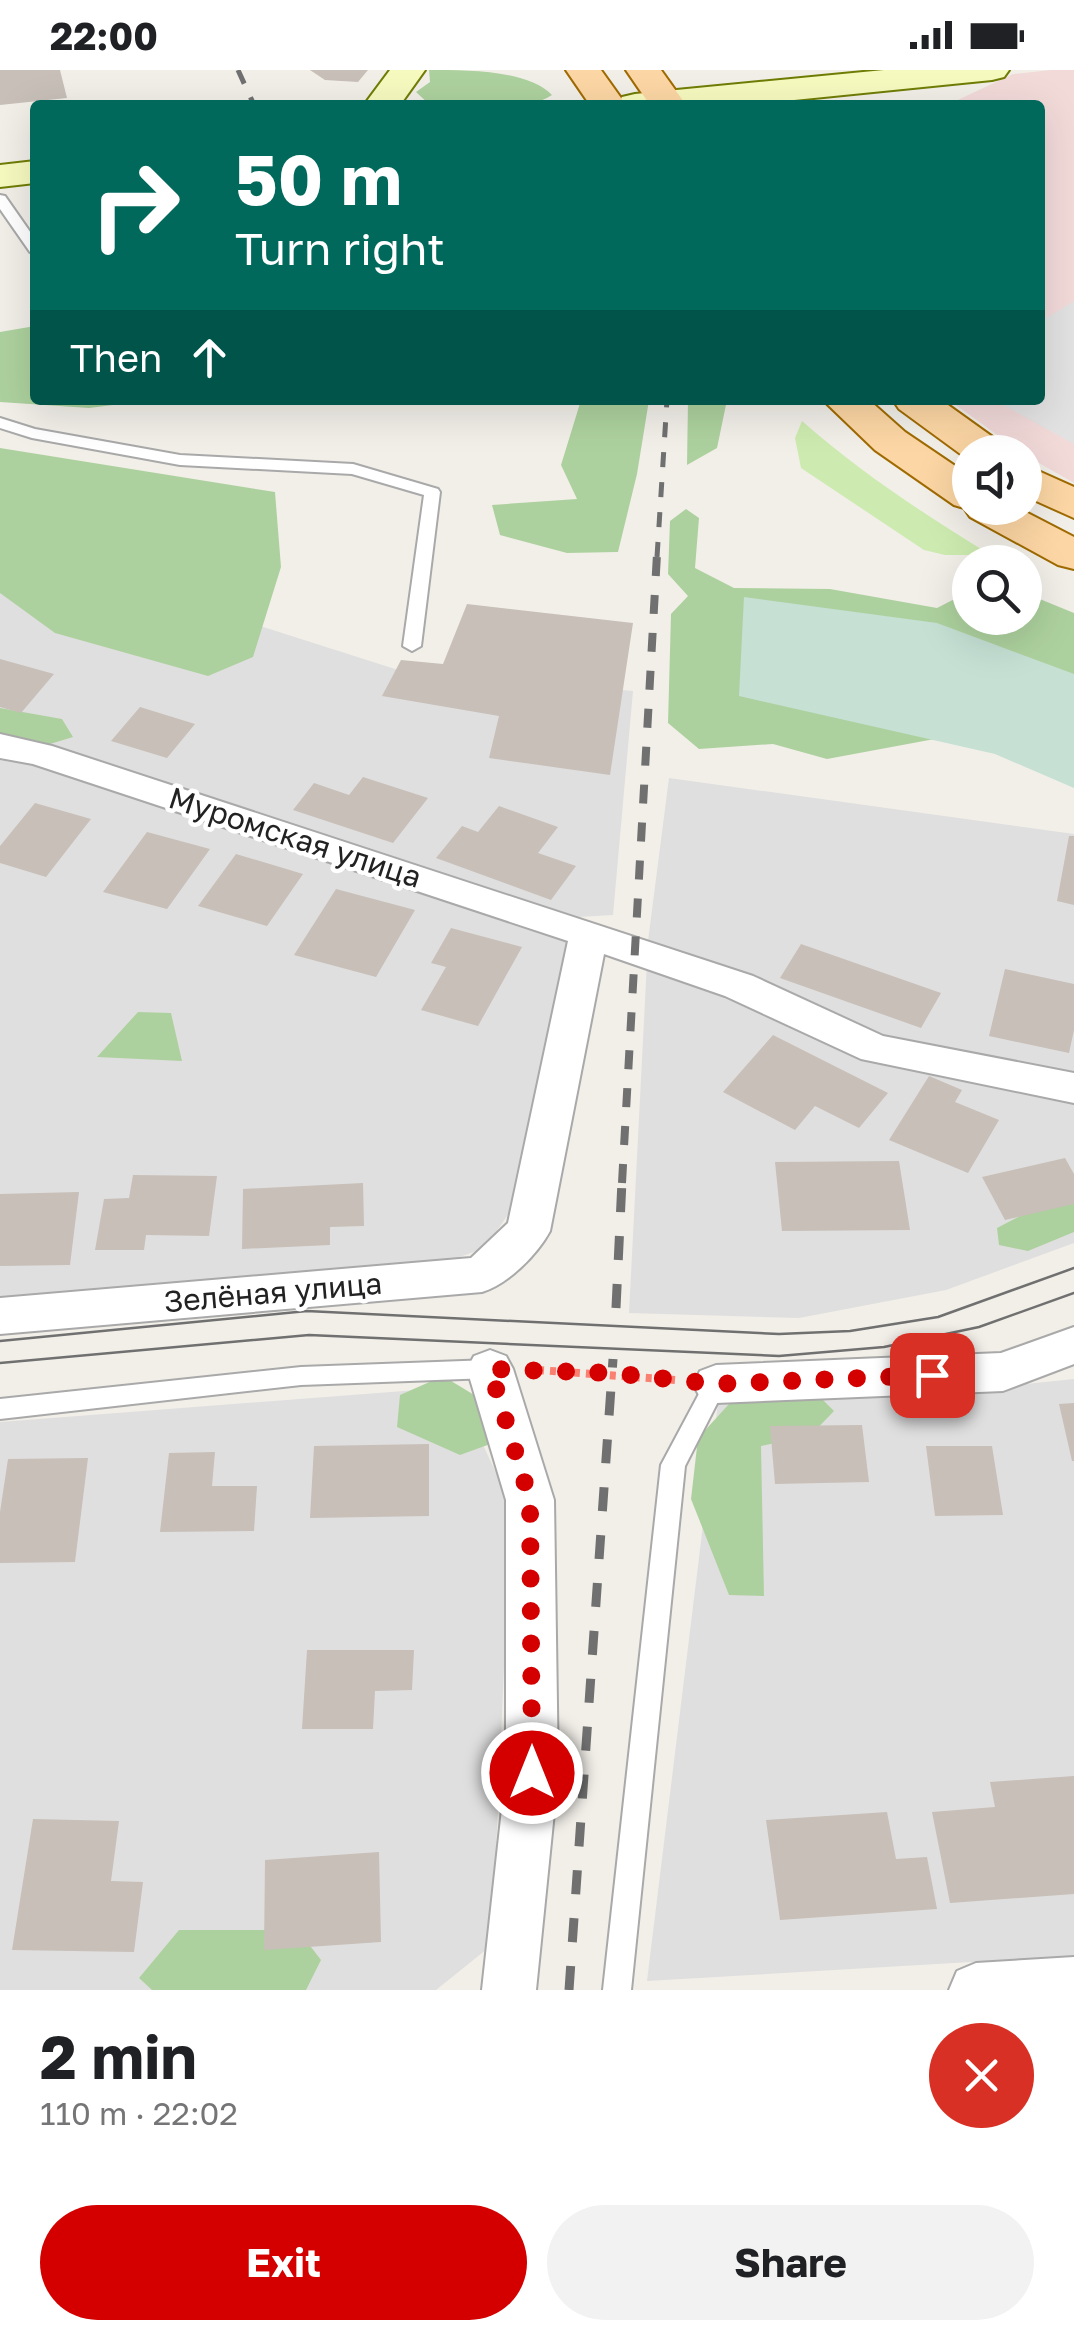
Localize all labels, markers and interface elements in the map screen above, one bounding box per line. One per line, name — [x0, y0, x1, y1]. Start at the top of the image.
text: 22:00 — [50, 13, 158, 58]
text: 50 m — [235, 136, 402, 220]
icon: right — [70, 140, 200, 270]
text: Turn right — [235, 221, 445, 275]
icon: ahead — [182, 330, 237, 385]
text: Then — [70, 335, 162, 380]
map controls — [952, 435, 1042, 635]
button: sound — [952, 435, 1042, 525]
button: search — [952, 545, 1042, 635]
street label: Муромская улица — [164, 779, 426, 895]
street label: Зелёная улица — [162, 1265, 384, 1319]
pin — [890, 1333, 975, 1418]
icon: arrive — [905, 1348, 960, 1403]
position arrow — [480, 1721, 584, 1825]
text: 2 min — [40, 2020, 197, 2092]
button: close — [929, 2023, 1034, 2128]
text: 110 m · 22:02 — [40, 2094, 238, 2132]
button: Exit — [40, 2205, 527, 2320]
button: Share — [547, 2205, 1034, 2320]

